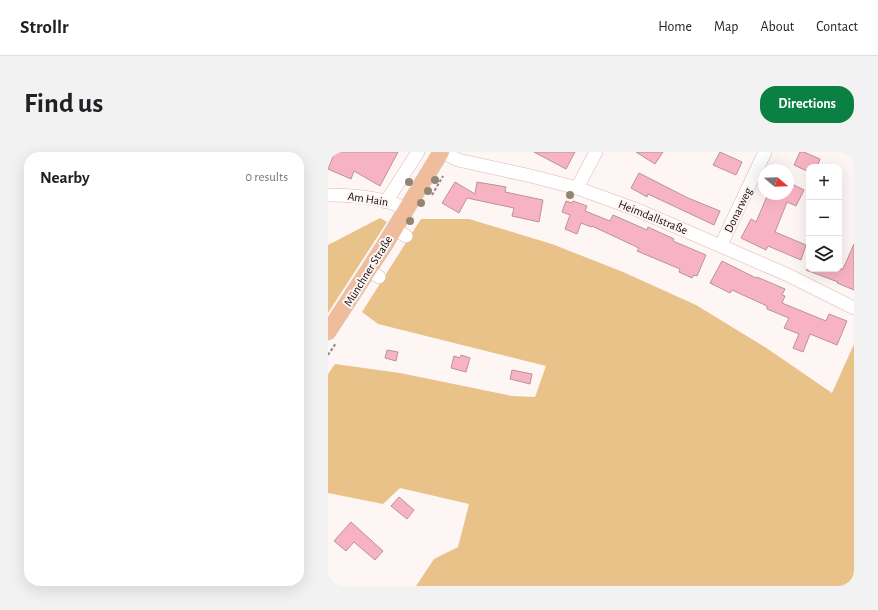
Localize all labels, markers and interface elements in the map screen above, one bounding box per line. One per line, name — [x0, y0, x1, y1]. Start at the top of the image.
text: Strollr — [20, 18, 69, 37]
text: Home — [658, 20, 692, 34]
text: Map — [714, 20, 738, 34]
text: About — [760, 20, 794, 34]
text: Contact — [816, 20, 858, 34]
button: Directions — [760, 86, 854, 123]
text: Find us — [24, 90, 103, 118]
north arrow — [758, 164, 794, 200]
map controls — [806, 164, 842, 272]
button: + — [806, 164, 842, 200]
text: Nearby — [40, 169, 90, 186]
text: 0 results — [245, 171, 288, 184]
street label: Donarweg — [722, 186, 754, 234]
street label: Am Hain — [347, 190, 389, 208]
street label: Heimdallstraße — [617, 198, 689, 236]
button: − — [806, 200, 842, 236]
street label: Münchner Straße — [342, 234, 394, 308]
button: layers — [806, 236, 842, 272]

